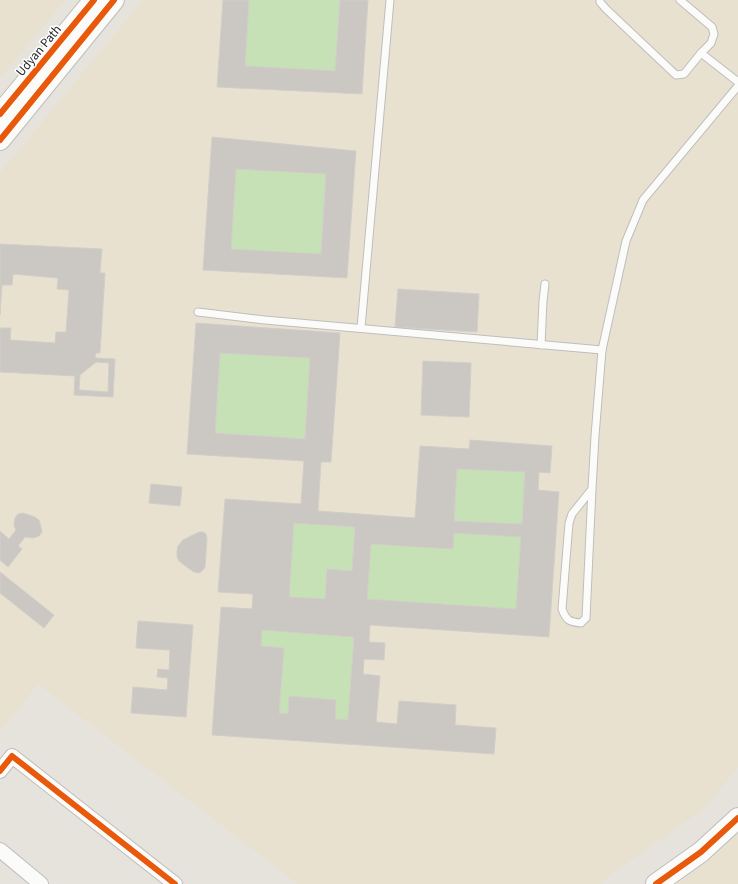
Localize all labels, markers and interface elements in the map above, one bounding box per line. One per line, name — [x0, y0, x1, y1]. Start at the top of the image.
street label: Udyan Path — [12, 21, 66, 80]

